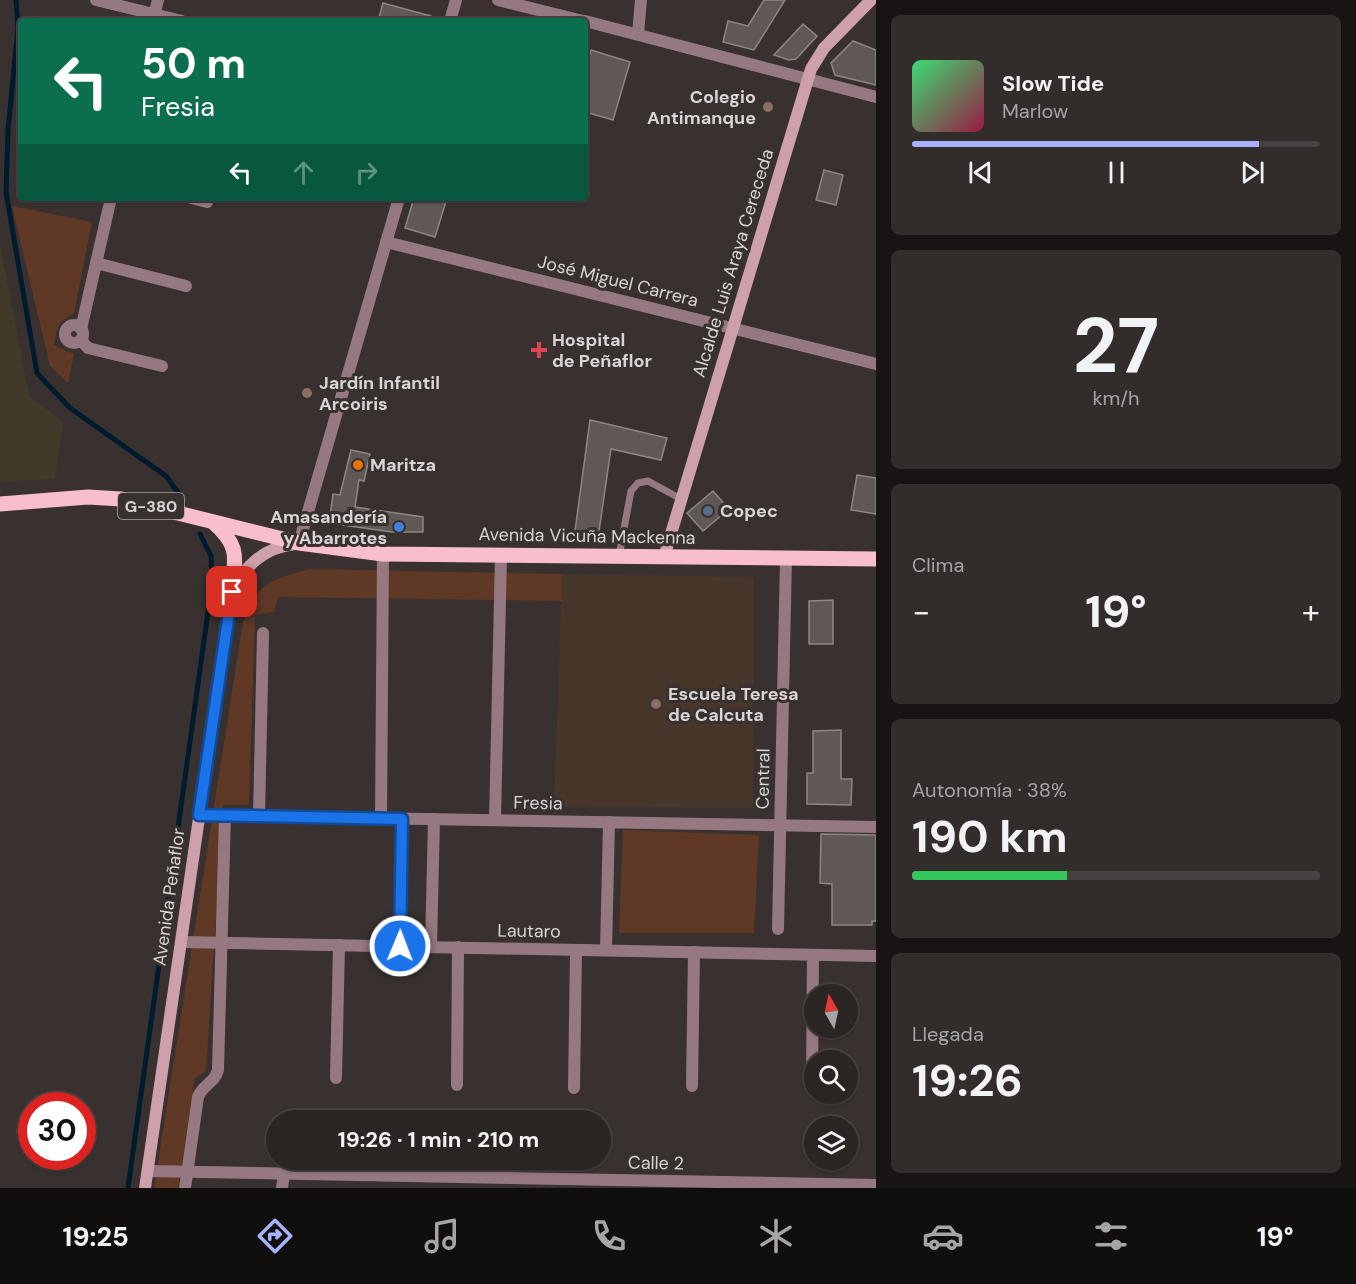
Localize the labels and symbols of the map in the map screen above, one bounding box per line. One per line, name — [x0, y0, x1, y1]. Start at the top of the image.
place label: Colegio Antimanque — [647, 85, 756, 130]
marker: Colegio Antimanque — [761, 100, 775, 114]
street label: Alcalde Luis Araya Cereceda — [687, 146, 779, 380]
street label: José Miguel Carrera — [535, 249, 701, 313]
place label: Hospital de Peñaflor — [552, 328, 652, 373]
marker: Hospital de Peñaflor — [530, 341, 548, 359]
place label: Jardín Infantil Arcoiris — [319, 371, 440, 416]
marker: Jardín Infantil Arcoiris — [300, 386, 314, 400]
place label: Maritza — [370, 453, 436, 477]
marker: Maritza — [351, 458, 365, 472]
road number: G-380 — [118, 493, 184, 519]
place label: Copec — [720, 499, 778, 523]
marker: Copec — [701, 504, 715, 518]
place label: Amasandería y Abarrotes — [270, 505, 387, 550]
marker: Amasandería y Abarrotes — [392, 520, 406, 534]
street label: Avenida Vicuña Mackenna — [478, 522, 696, 550]
pin — [206, 566, 257, 617]
place label: Escuela Teresa de Calcuta — [668, 682, 799, 727]
marker: Escuela Teresa de Calcuta — [649, 697, 663, 711]
street label: Central — [750, 748, 776, 810]
street label: Fresia — [513, 791, 563, 815]
street label: Avenida Peñaflor — [147, 826, 191, 967]
position arrow — [368, 914, 432, 978]
street label: Lautaro — [497, 918, 561, 944]
north arrow — [804, 984, 858, 1038]
speed limit sign: 30 — [18, 1092, 96, 1170]
street label: Calle 2 — [628, 1151, 684, 1175]

